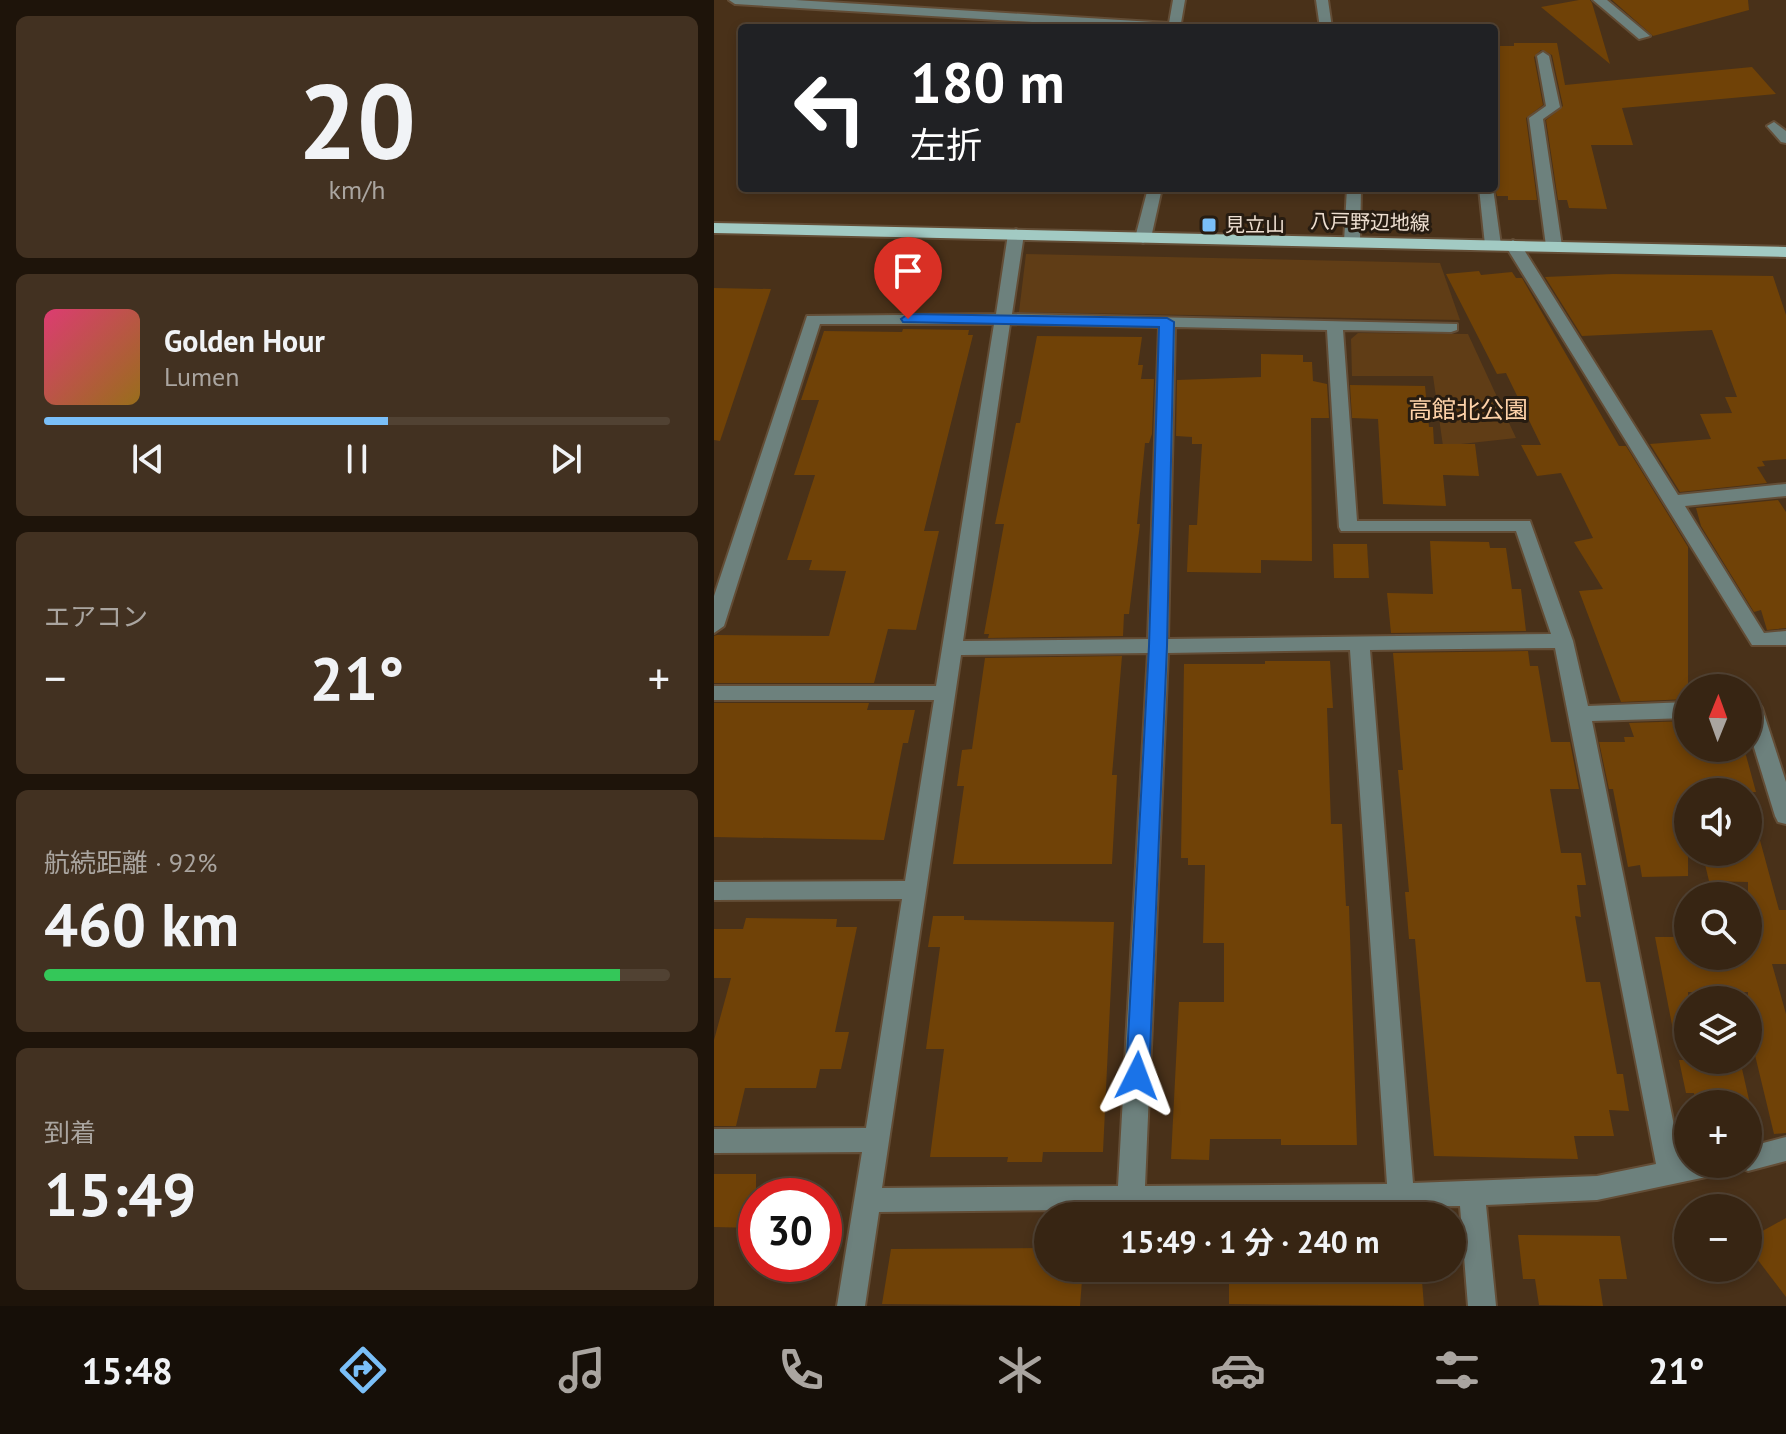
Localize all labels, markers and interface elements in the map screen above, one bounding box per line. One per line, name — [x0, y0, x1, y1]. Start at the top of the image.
text: 180 m — [910, 46, 1065, 118]
text: 20 — [298, 53, 416, 188]
icon: left — [778, 56, 882, 160]
text: 左折 — [910, 121, 982, 168]
text: km/h — [329, 173, 386, 206]
street label: 八戸野辺地線 — [1310, 208, 1430, 236]
place label: 見立山 — [1225, 212, 1285, 238]
marker: 見立山 — [1200, 216, 1218, 234]
pin — [874, 237, 942, 319]
icon: arrive — [886, 249, 930, 293]
text: Golden Hour — [164, 321, 325, 360]
text: Lumen — [164, 360, 239, 393]
park label: 高館北公園 — [1408, 394, 1528, 425]
icon: previous — [126, 437, 170, 481]
icon: pause — [335, 437, 379, 481]
icon: next — [544, 437, 588, 481]
text: エアコン — [44, 600, 148, 633]
text: 21° — [310, 639, 404, 717]
text: − — [44, 649, 66, 706]
text: + — [648, 649, 670, 706]
north arrow — [1674, 674, 1762, 762]
map controls — [1674, 674, 1762, 1282]
button: sound — [1674, 778, 1762, 866]
text: 航続距離 · 92% — [44, 846, 217, 879]
button: search — [1674, 882, 1762, 970]
text: 460 km — [44, 885, 239, 963]
button: layers — [1674, 986, 1762, 1074]
position arrow — [1095, 1034, 1179, 1118]
button: + — [1674, 1090, 1762, 1178]
text: 到着 — [44, 1116, 96, 1149]
text: 15:49 — [44, 1155, 196, 1233]
speed limit sign: 30 — [738, 1178, 842, 1282]
button: − — [1674, 1194, 1762, 1282]
text: 15:49 · 1 分 · 240 m — [1120, 1222, 1380, 1261]
icon: directions — [335, 1342, 391, 1398]
icon: music — [554, 1342, 610, 1398]
icon: phone — [773, 1342, 829, 1398]
icon: climate — [992, 1342, 1048, 1398]
icon: car — [1210, 1342, 1266, 1398]
icon: filters — [1429, 1342, 1485, 1398]
text: 15:48 — [81, 1347, 173, 1394]
text: 21° — [1648, 1347, 1705, 1394]

